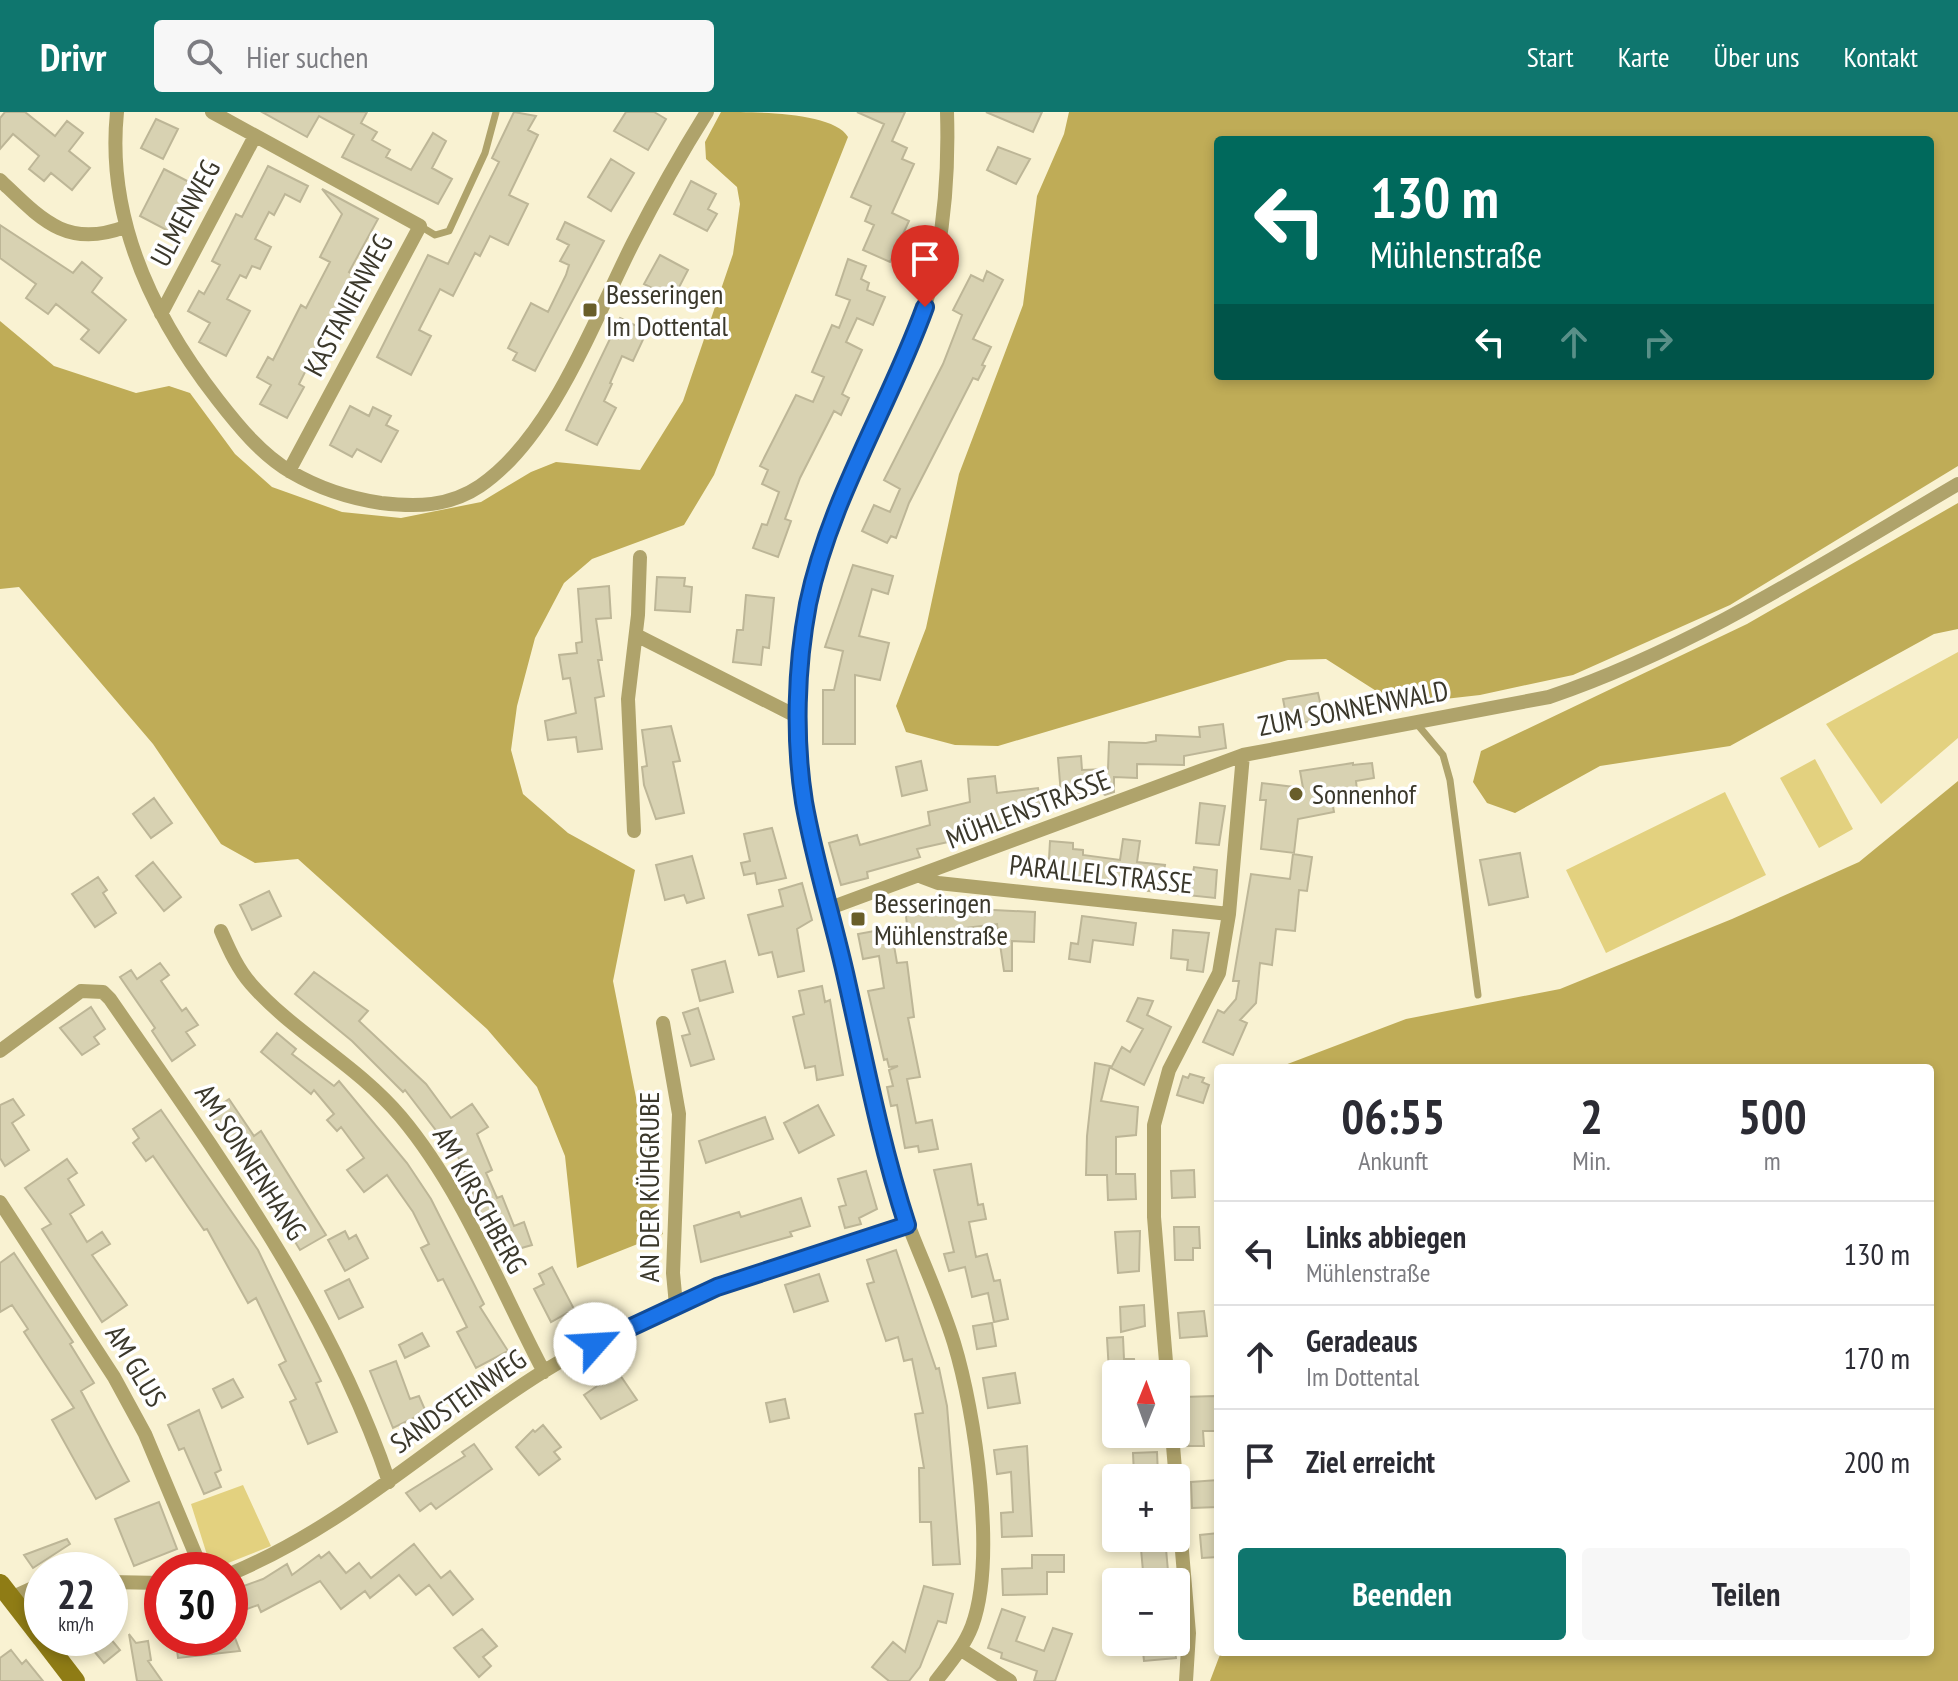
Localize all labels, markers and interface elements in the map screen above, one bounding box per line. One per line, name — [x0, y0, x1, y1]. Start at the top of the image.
search box — [154, 20, 714, 92]
text: Drivr — [40, 32, 106, 81]
icon: search — [182, 34, 226, 78]
text: Hier suchen — [246, 37, 368, 76]
text: Start — [1527, 38, 1574, 75]
text: Karte — [1618, 38, 1670, 75]
text: Über uns — [1714, 38, 1799, 75]
text: Kontakt — [1843, 38, 1918, 75]
street label: ULMENWEG — [141, 153, 228, 273]
text: 130 m — [1370, 161, 1499, 233]
icon: left — [1238, 168, 1342, 272]
pin — [891, 225, 959, 307]
street label: KASTANIENWEG — [295, 227, 400, 382]
text: Mühlenstraße — [1370, 231, 1542, 278]
icon: arrive — [903, 237, 947, 281]
place label: Besseringen Im Dottental — [606, 275, 728, 344]
marker: Besseringen Im Dottental — [581, 301, 599, 319]
icon: left — [1468, 320, 1512, 364]
icon: ahead — [1552, 320, 1596, 364]
icon: right — [1636, 320, 1680, 364]
street label: ZUM SONNENWALD — [1255, 671, 1451, 744]
street label: MÜHLENSTRASSE — [941, 760, 1115, 857]
place label: Sonnenhof — [1312, 775, 1418, 812]
marker: Sonnenhof — [1287, 785, 1305, 803]
street label: PARALLELSTRASSE — [1008, 845, 1194, 902]
place label: Besseringen Mühlenstraße — [874, 884, 1008, 953]
marker: Besseringen Mühlenstraße — [849, 910, 867, 928]
street label: AM SONNENHANG — [187, 1077, 316, 1247]
text: 06:55 — [1341, 1085, 1445, 1147]
text: 2 — [1580, 1085, 1603, 1147]
text: 500 — [1738, 1085, 1807, 1147]
street label: AN DER KÜHGRUBE — [630, 1092, 667, 1282]
street label: AM KIRSCHBERG — [425, 1120, 536, 1280]
text: Ankunft — [1358, 1144, 1428, 1177]
text: Min. — [1572, 1144, 1611, 1177]
text: m — [1764, 1144, 1781, 1177]
text: Links abbiegen — [1306, 1217, 1466, 1256]
icon: left — [1238, 1231, 1282, 1275]
text: 130 m — [1844, 1234, 1910, 1273]
text: Mühlenstraße — [1306, 1256, 1430, 1289]
position arrow — [553, 1302, 637, 1386]
street label: AM GLUS — [98, 1318, 175, 1413]
text: Geradeaus — [1306, 1321, 1418, 1360]
icon: ahead — [1238, 1335, 1282, 1379]
text: 170 m — [1844, 1338, 1910, 1377]
street label: SANDSTEINWEG — [383, 1340, 533, 1461]
north arrow — [1102, 1360, 1190, 1448]
map controls — [1102, 1360, 1190, 1656]
text: Im Dottental — [1306, 1360, 1419, 1393]
icon: arrive — [1238, 1439, 1282, 1483]
text: Ziel erreicht — [1306, 1442, 1435, 1481]
text: 200 m — [1844, 1442, 1910, 1481]
button: + — [1102, 1464, 1190, 1552]
button: Beenden — [1238, 1548, 1566, 1640]
button: Teilen — [1582, 1548, 1910, 1640]
speed limit sign: 30 — [144, 1552, 248, 1656]
text: 22 — [57, 1568, 95, 1620]
button: − — [1102, 1568, 1190, 1656]
text: km/h — [58, 1611, 94, 1637]

